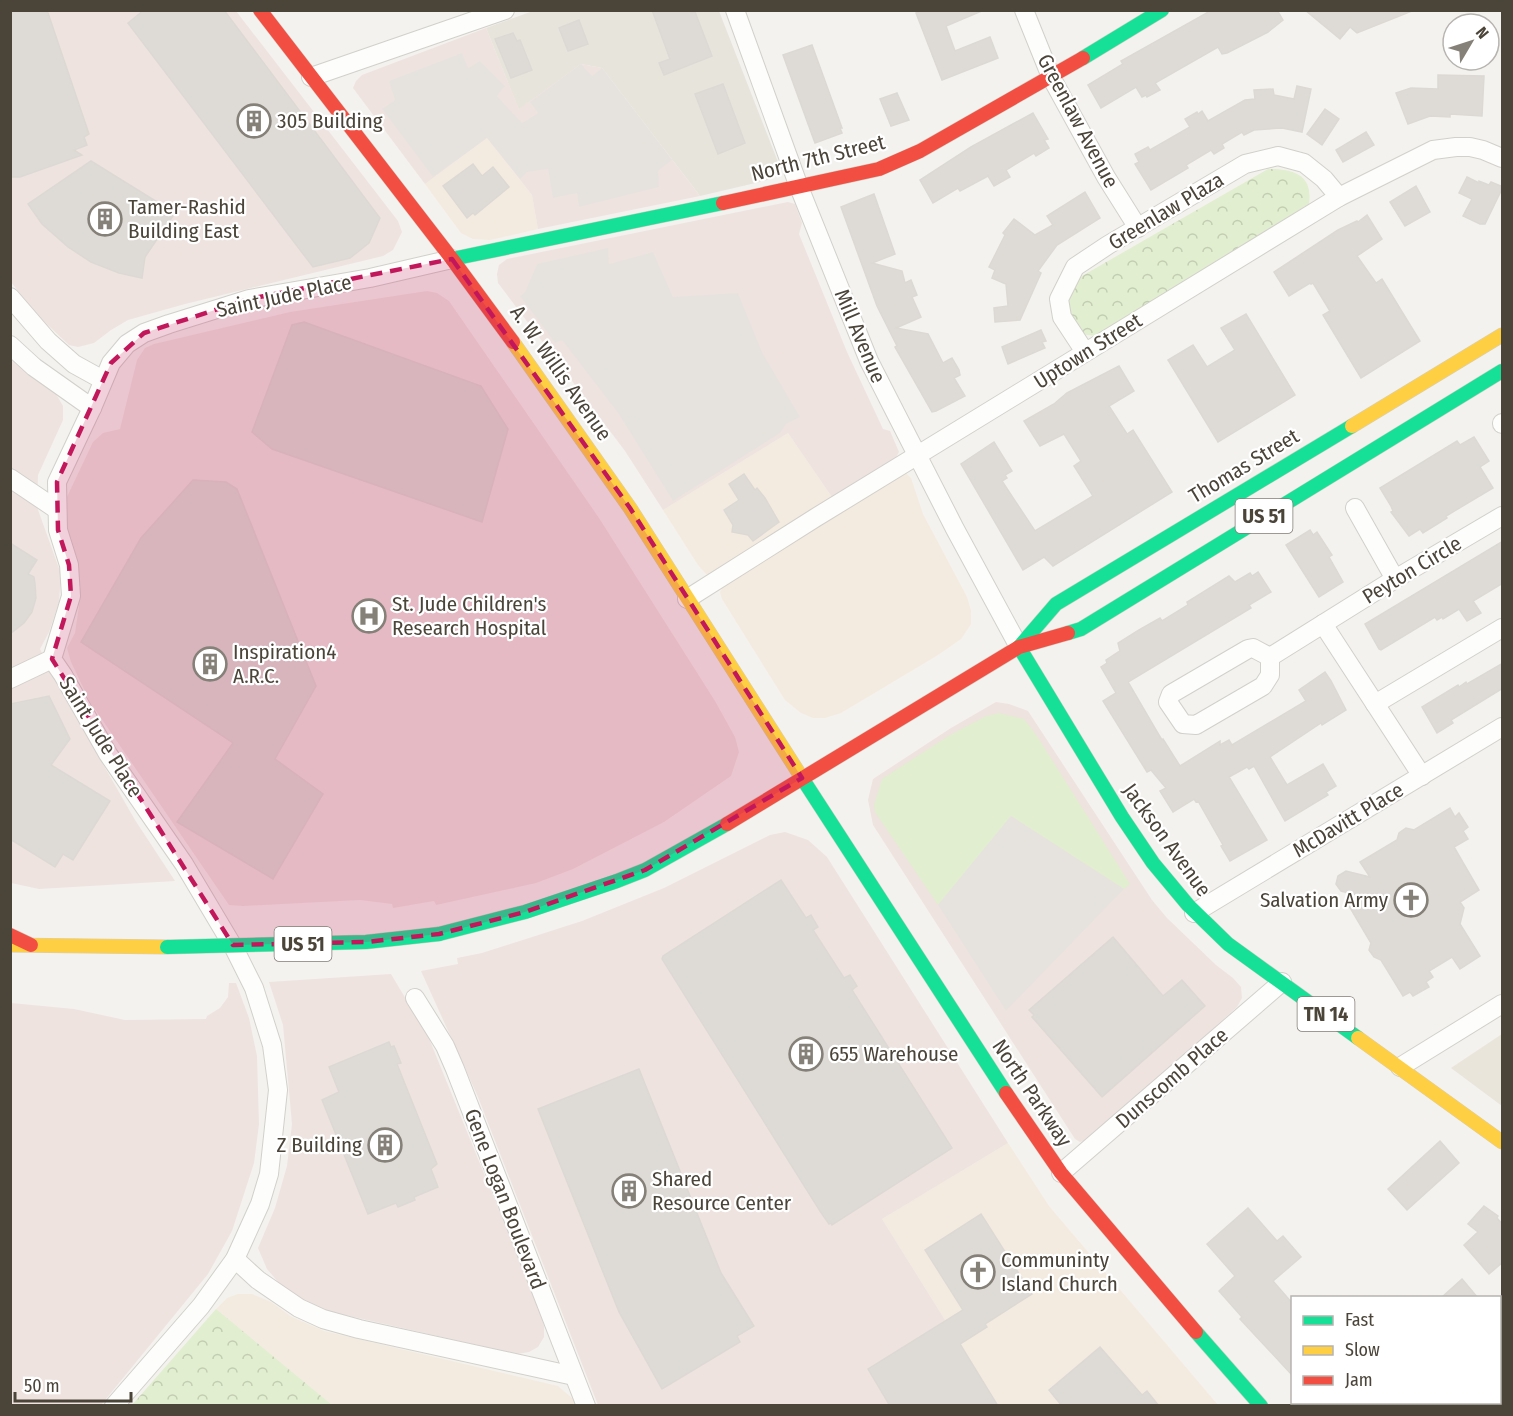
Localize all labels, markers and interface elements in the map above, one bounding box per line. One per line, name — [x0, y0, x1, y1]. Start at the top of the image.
north arrow — [1441, 12, 1501, 72]
text: N — [1472, 23, 1493, 43]
street label: Greenlaw Avenue — [1032, 50, 1124, 192]
building icon: 305 Building — [236, 103, 272, 139]
place label: 305 Building — [277, 108, 383, 134]
street label: North 7th Street — [748, 129, 888, 187]
street label: Greenlaw Plaza — [1104, 166, 1228, 256]
place label: Tamer-Rashid Building East — [128, 194, 246, 244]
building icon: Tamer-Rashid Building East — [87, 201, 123, 237]
street label: Saint Jude Place — [214, 269, 354, 323]
street label: Mill Avenue — [829, 285, 891, 387]
street label: A. W. Willis Avenue — [505, 300, 617, 446]
street label: Uptown Street — [1029, 307, 1147, 394]
street label: Thomas Street — [1184, 423, 1304, 509]
road number: US 51 — [1236, 499, 1292, 533]
street label: Peyton Circle — [1358, 530, 1466, 610]
place label: St. Jude Children's Research Hospital — [392, 591, 547, 641]
hospital icon: St. Jude Children's Research Hospital — [351, 598, 387, 634]
place label: Inspiration4 A.R.C. — [233, 639, 336, 689]
building icon: Inspiration4 A.R.C. — [192, 646, 228, 682]
street label: Saint Jude Place — [54, 672, 148, 802]
street label: McDavitt Place — [1288, 777, 1408, 863]
street label: Jackson Avenue — [1117, 778, 1217, 902]
church icon: Salvation Army — [1393, 882, 1429, 918]
place label: Salvation Army — [1260, 887, 1389, 913]
road number: US 51 — [274, 927, 332, 961]
road number: TN 14 — [1298, 997, 1354, 1031]
street label: Dunscomb Place — [1110, 1022, 1234, 1134]
street label: North Parkway — [987, 1034, 1078, 1152]
building icon: 655 Warehouse — [788, 1036, 824, 1072]
place label: 655 Warehouse — [829, 1041, 958, 1067]
street label: Gene Logan Boulevard — [459, 1105, 551, 1293]
building icon: Z Building — [367, 1127, 403, 1163]
place label: Z Building — [276, 1132, 362, 1158]
place label: Shared Resource Center — [652, 1166, 792, 1216]
building icon: Shared Resource Center — [611, 1173, 647, 1209]
place label: Communinty Island Church — [1001, 1247, 1118, 1297]
church icon: Communinty Island Church — [960, 1254, 996, 1290]
legend — [1291, 1296, 1501, 1404]
text: Fast — [1345, 1309, 1374, 1331]
text: Slow — [1345, 1339, 1380, 1361]
scale bar — [15, 1365, 130, 1403]
text: Jam — [1345, 1369, 1373, 1391]
text: 50 m — [24, 1375, 60, 1397]

